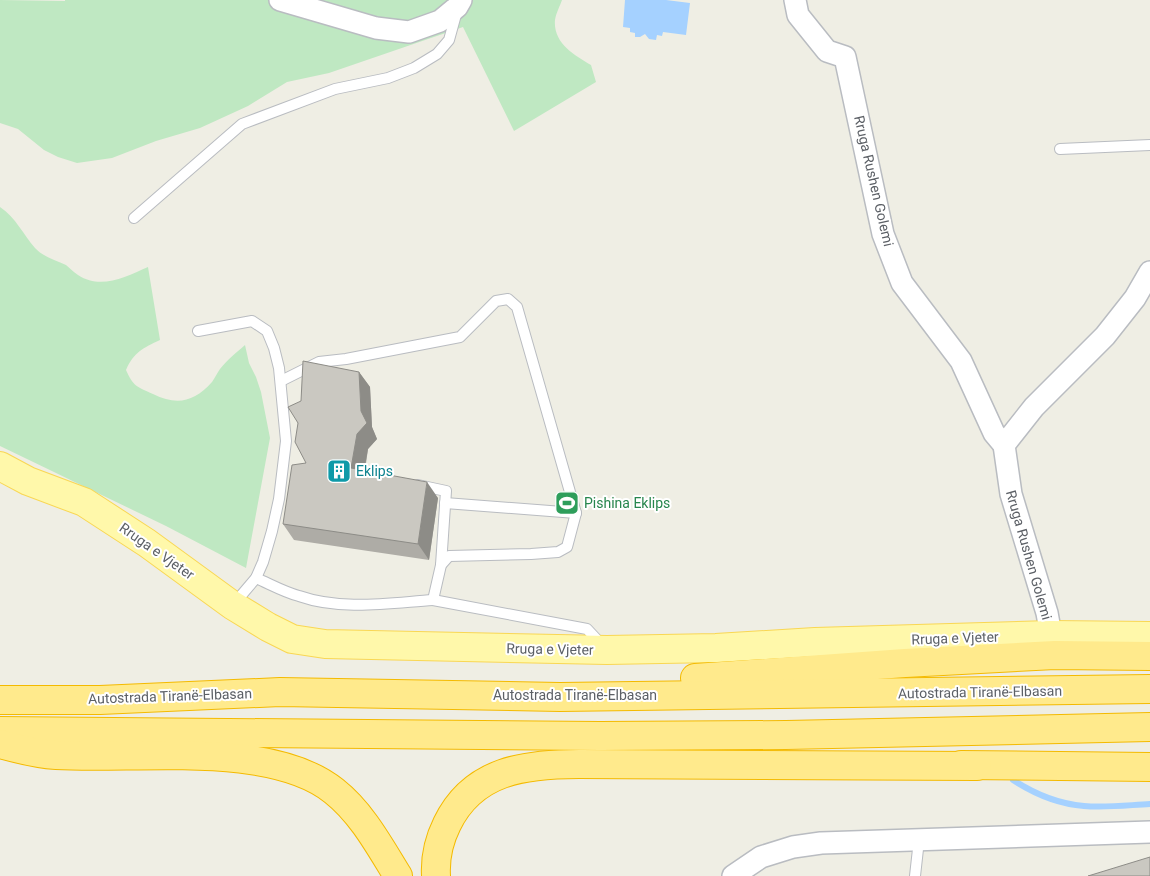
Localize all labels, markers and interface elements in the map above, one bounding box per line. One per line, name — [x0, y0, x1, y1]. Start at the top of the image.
street label: Rruga Rushen Golemi — [851, 114, 897, 248]
building icon: Eklips — [326, 458, 352, 484]
place label: Eklips — [356, 463, 393, 479]
street label: Rruga Rushen Golemi — [1003, 488, 1055, 622]
sports icon: Pishina Eklips — [554, 490, 580, 516]
place label: Pishina Eklips — [584, 495, 670, 511]
street label: Rruga e Vjeter — [117, 519, 198, 583]
street label: Rruga e Vjeter — [911, 628, 999, 648]
street label: Rruga e Vjeter — [506, 640, 594, 658]
street label: Autostrada Tiranë-Elbasan — [898, 683, 1062, 701]
street label: Autostrada Tiranë-Elbasan — [88, 685, 252, 707]
street label: Autostrada Tiranë-Elbasan — [493, 687, 657, 703]

